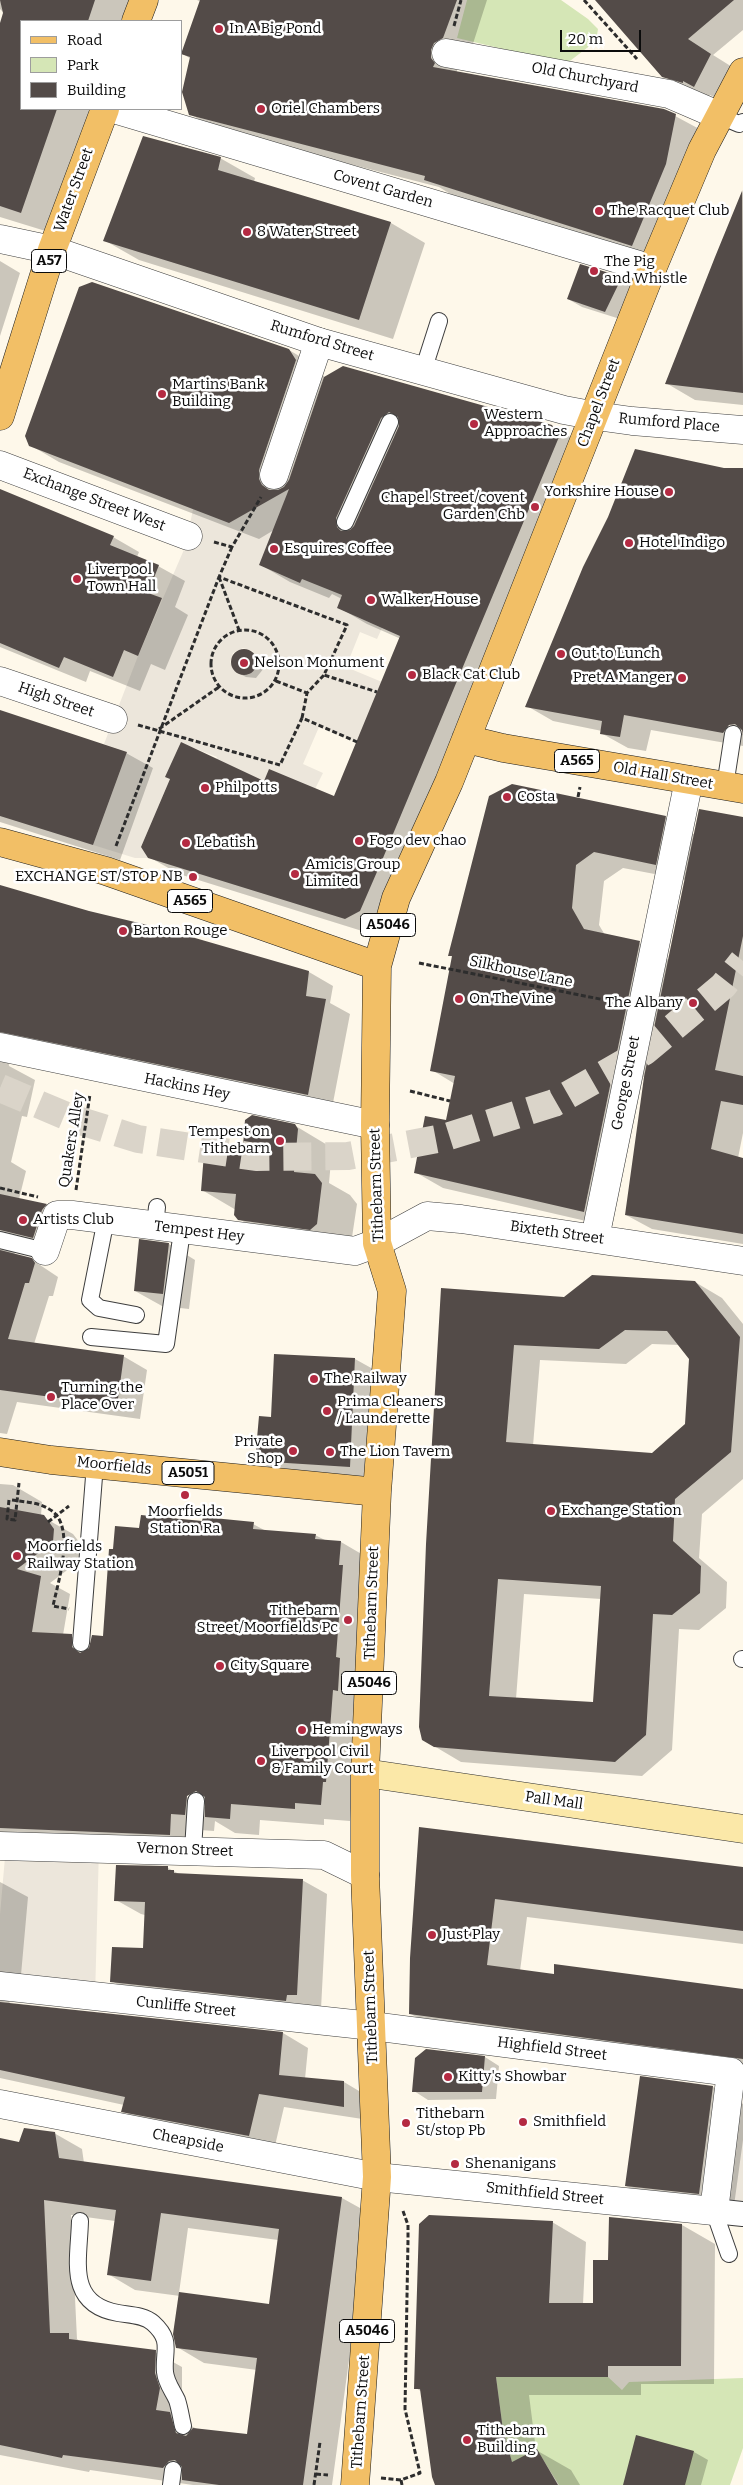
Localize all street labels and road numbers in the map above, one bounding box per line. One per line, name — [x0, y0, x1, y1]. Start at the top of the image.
street label: Old Churchyard — [530, 59, 640, 97]
street label: Water Street — [51, 146, 97, 234]
street label: Covent Garden — [331, 166, 435, 212]
road number: A57 — [32, 250, 66, 272]
street label: Rumford Street — [268, 317, 376, 365]
street label: Chapel Street — [574, 356, 624, 450]
street label: Rumford Place — [618, 410, 720, 436]
street label: Exchange Street West — [20, 465, 168, 535]
street label: High Street — [16, 679, 96, 721]
road number: A565 — [554, 749, 600, 772]
street label: Old Hall Street — [612, 758, 714, 794]
road number: A565 — [168, 889, 212, 912]
road number: A5046 — [360, 914, 416, 936]
street label: Silkhouse Lane — [468, 952, 574, 992]
street label: George Street — [608, 1034, 644, 1132]
street label: Hackins Hey — [142, 1070, 232, 1104]
street label: Quakers Alley — [56, 1091, 88, 1189]
street label: Tithebarn Street — [366, 1128, 388, 1242]
street label: Bixteth Street — [509, 1217, 605, 1249]
street label: Tempest Hey — [153, 1218, 245, 1246]
street label: Moorfields — [76, 1453, 152, 1479]
road number: A5051 — [162, 1462, 214, 1485]
street label: Tithebarn Street — [361, 1546, 383, 1660]
road number: A5046 — [342, 1672, 396, 1695]
street label: Pall Mall — [524, 1788, 584, 1814]
street label: Vernon Street — [136, 1839, 234, 1861]
street label: Tithebarn Street — [360, 1950, 382, 2064]
street label: Cunliffe Street — [135, 1993, 237, 2021]
street label: Highfield Street — [496, 2033, 608, 2065]
street label: Cheapside — [151, 2125, 225, 2157]
street label: Smithfield Street — [485, 2179, 605, 2209]
road number: A5046 — [340, 2320, 394, 2342]
street label: Tithebarn Street — [348, 2355, 374, 2469]

